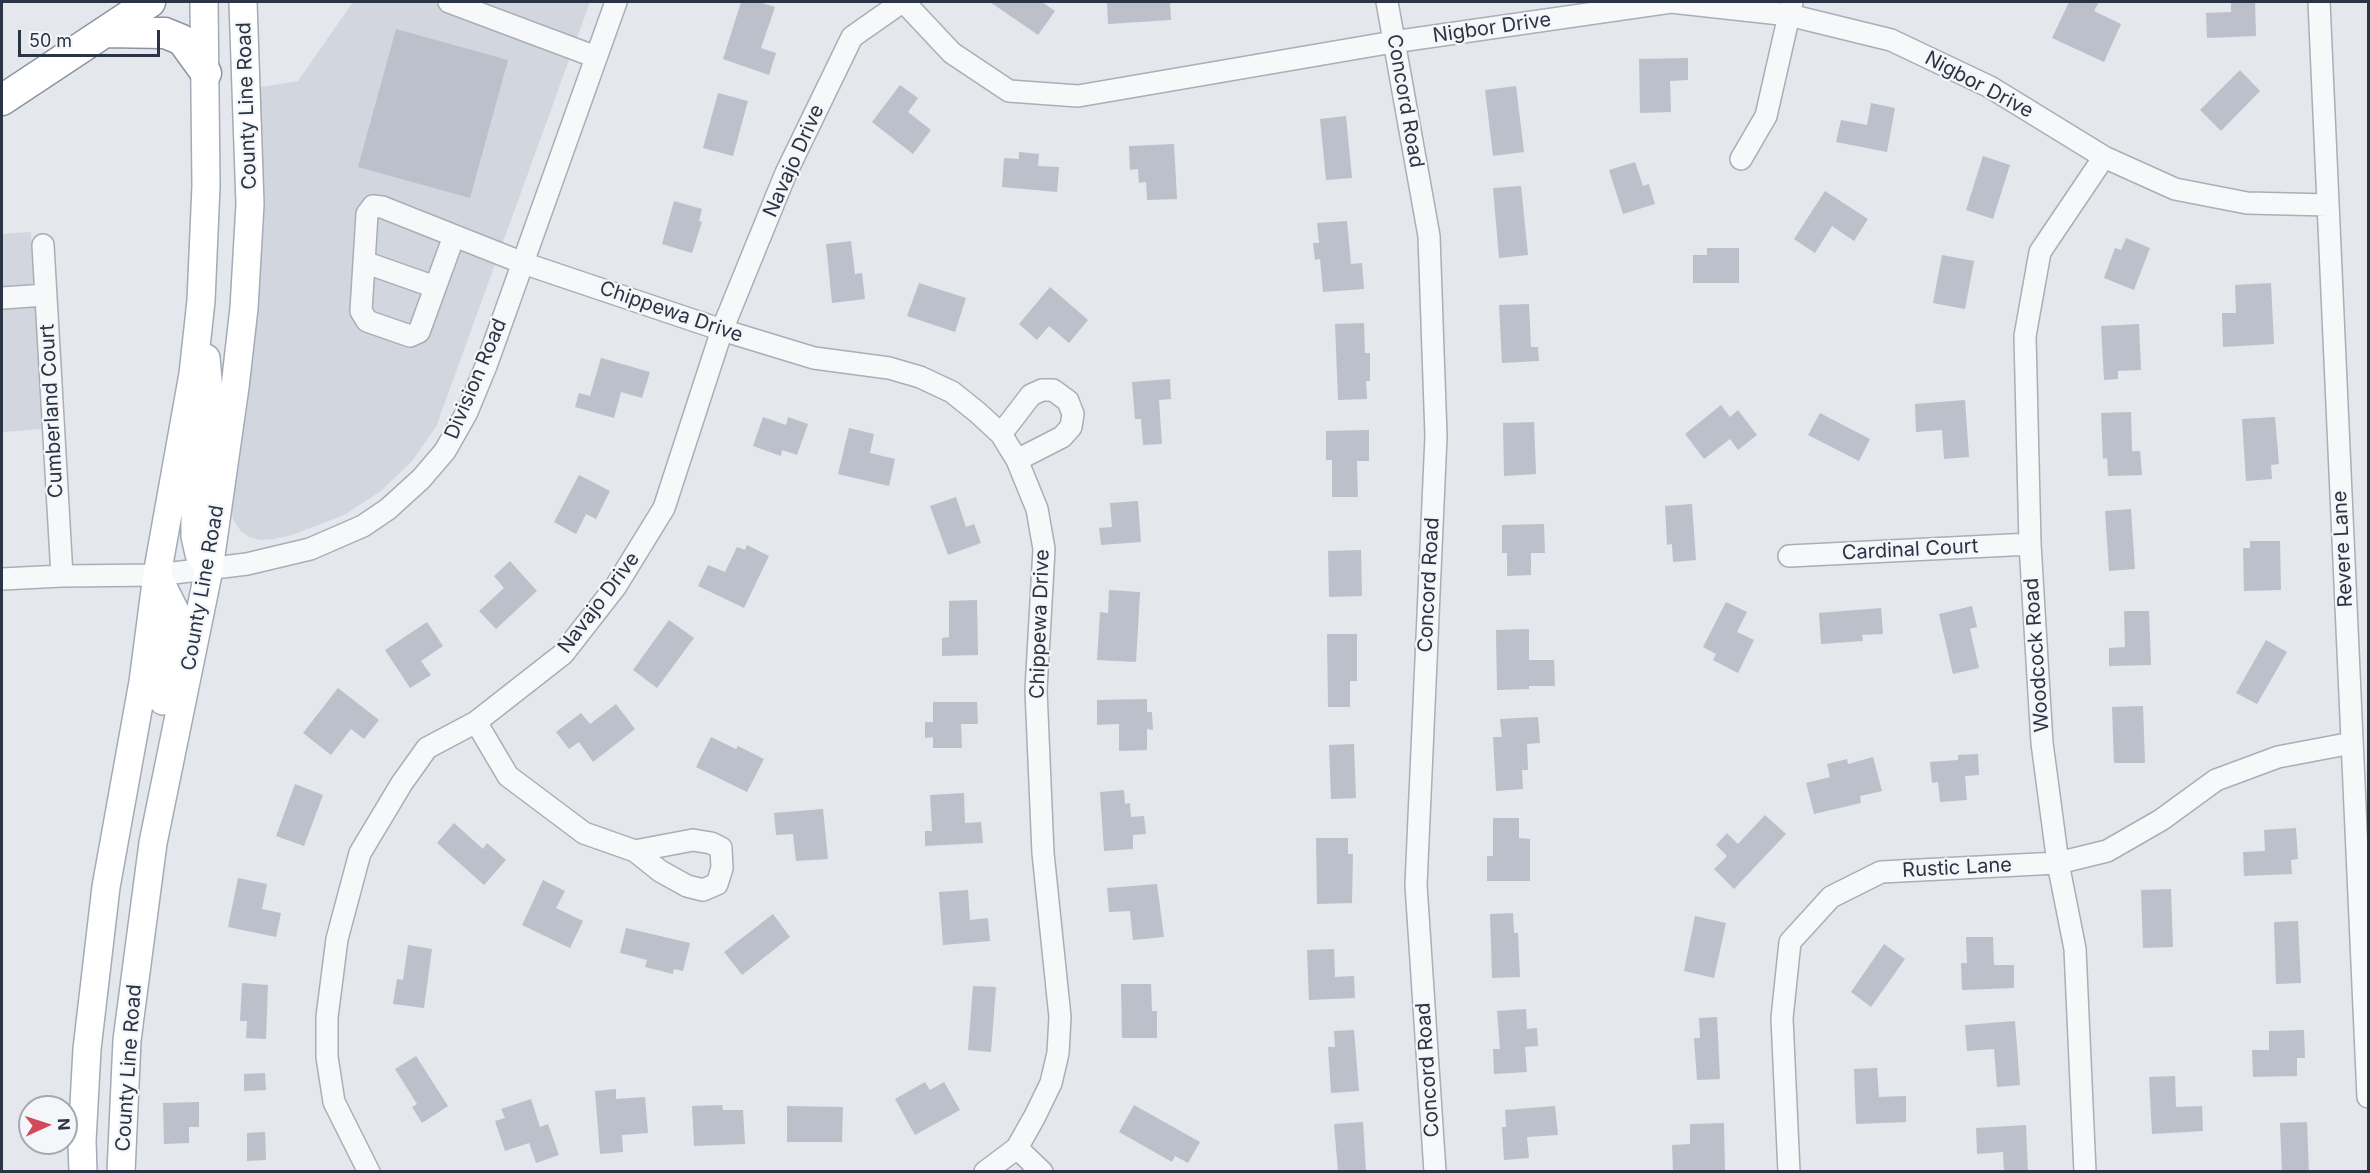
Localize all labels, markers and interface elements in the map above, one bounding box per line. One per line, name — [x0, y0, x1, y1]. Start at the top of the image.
street label: Nigbor Drive — [1431, 8, 1553, 48]
scale bar — [21, 18, 164, 56]
street label: County Line Road — [232, 22, 262, 190]
text: 50 m — [29, 30, 72, 51]
street label: Concord Road — [1381, 32, 1429, 170]
street label: Nigbor Drive — [1921, 46, 2037, 124]
street label: Navajo Drive — [759, 101, 829, 221]
street label: Chippewa Drive — [596, 276, 746, 348]
street label: Division Road — [440, 315, 512, 443]
street label: Cumberland Court — [35, 323, 69, 499]
street label: Revere Lane — [2328, 490, 2358, 608]
street label: County Line Road — [177, 503, 229, 673]
street label: Concord Road — [1413, 517, 1445, 653]
street label: Cardinal Court — [1841, 534, 1979, 566]
street label: Navajo Drive — [553, 548, 645, 658]
street label: Chippewa Drive — [1025, 549, 1055, 699]
street label: Woodcock Road — [2020, 577, 2054, 733]
street label: Rustic Lane — [1902, 853, 2012, 883]
street label: County Line Road — [111, 984, 147, 1152]
street label: Concord Road — [1411, 1002, 1445, 1138]
north arrow — [18, 1095, 78, 1155]
text: N — [54, 1118, 74, 1131]

